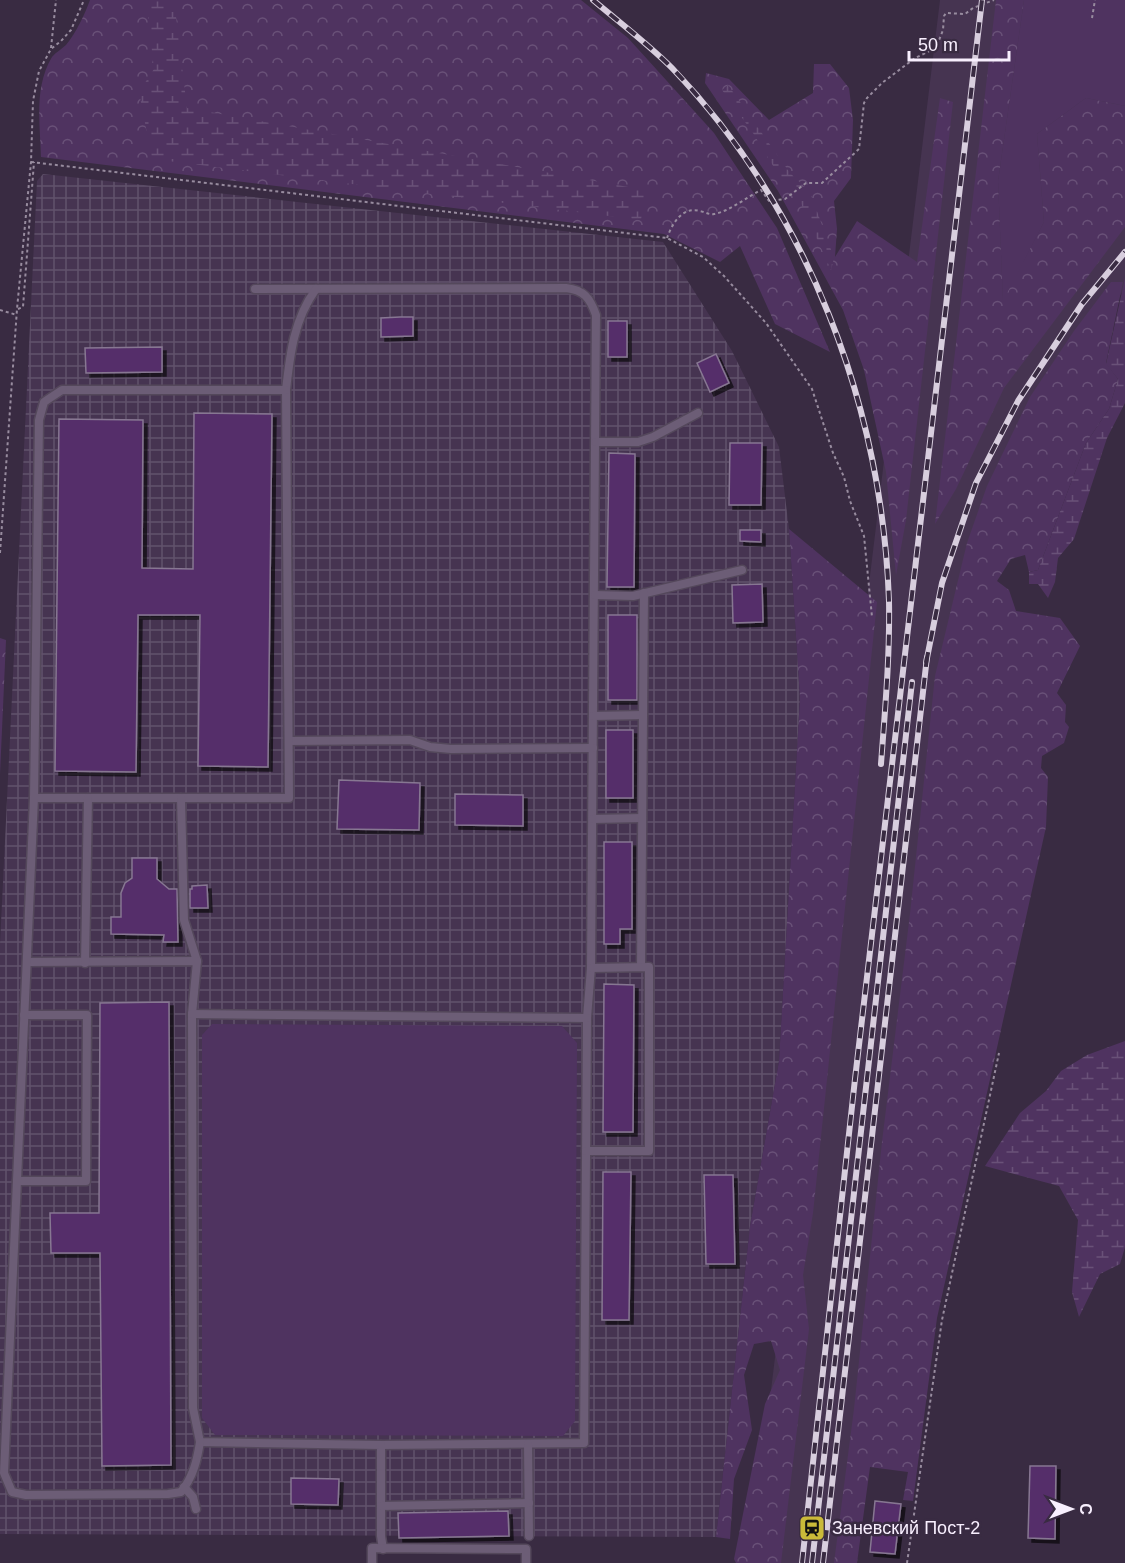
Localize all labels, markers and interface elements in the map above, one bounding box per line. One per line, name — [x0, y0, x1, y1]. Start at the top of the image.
scale bar — [909, 24, 1010, 62]
text: 50 m — [918, 35, 958, 55]
north arrow — [1041, 1479, 1101, 1539]
text: С — [1077, 1503, 1094, 1515]
station icon: Заневский Пост-2 — [797, 1513, 827, 1543]
place label: Заневский Пост-2 — [832, 1518, 980, 1538]

